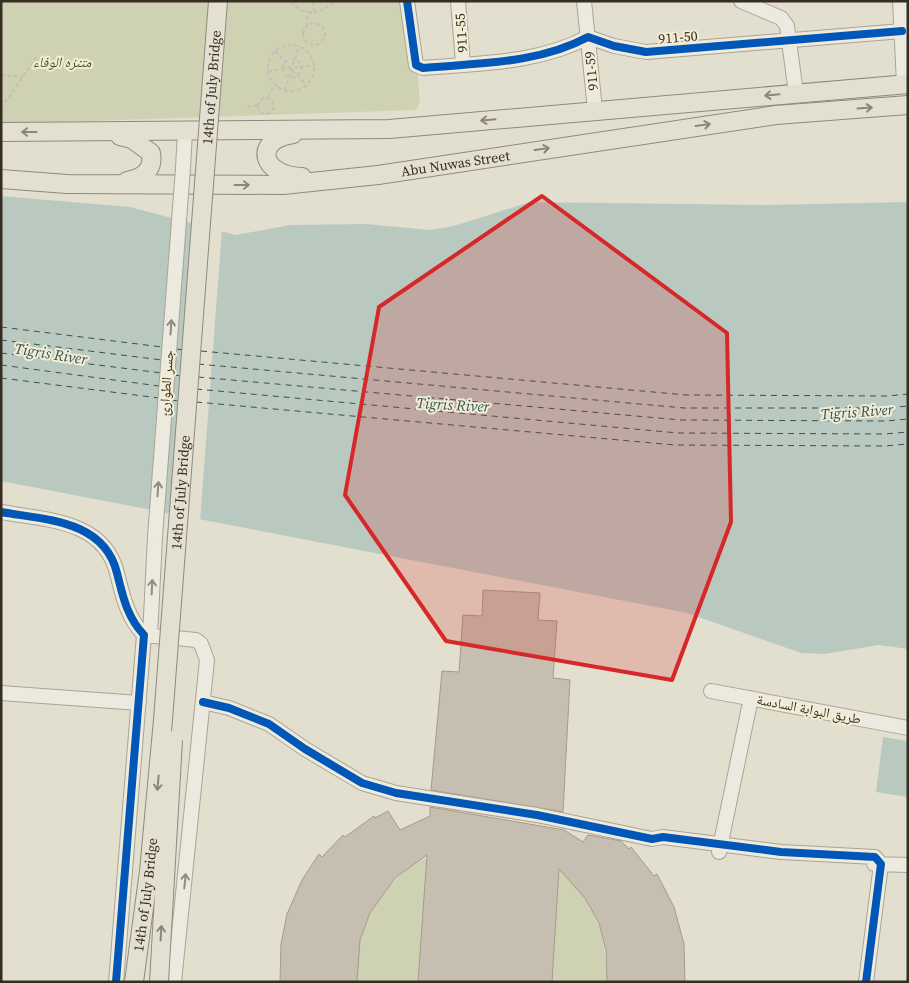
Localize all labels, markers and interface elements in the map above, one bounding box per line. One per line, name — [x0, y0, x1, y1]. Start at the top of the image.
street label: 911-55 — [450, 13, 472, 53]
street label: 911-50 — [658, 25, 698, 49]
street label: 14th of July Bridge — [197, 30, 226, 145]
street label: 911-59 — [579, 50, 603, 92]
park label: متنزه الوفاء — [33, 52, 92, 72]
one-way arrow — [764, 90, 780, 100]
one-way arrow — [856, 103, 872, 113]
one-way arrow — [480, 115, 496, 125]
one-way arrow — [695, 120, 711, 130]
one-way arrow — [21, 127, 37, 137]
one-way arrow — [534, 144, 550, 154]
street label: Abu Nuwas Street — [400, 145, 512, 181]
one-way arrow — [234, 180, 250, 190]
one-way arrow — [166, 319, 175, 335]
water label: Tigris River — [13, 337, 90, 370]
street label: جسر الطوارئ — [154, 349, 178, 417]
water label: Tigris River — [416, 392, 491, 417]
water label: Tigris River — [820, 398, 895, 425]
street label: 14th of July Bridge — [166, 434, 195, 550]
one-way arrow — [154, 481, 163, 497]
one-way arrow — [148, 579, 157, 595]
street label: طريق البوابة السادسة — [755, 689, 863, 729]
one-way arrow — [153, 774, 162, 790]
street label: 14th of July Bridge — [128, 837, 162, 953]
one-way arrow — [180, 873, 190, 889]
one-way arrow — [157, 925, 166, 941]

